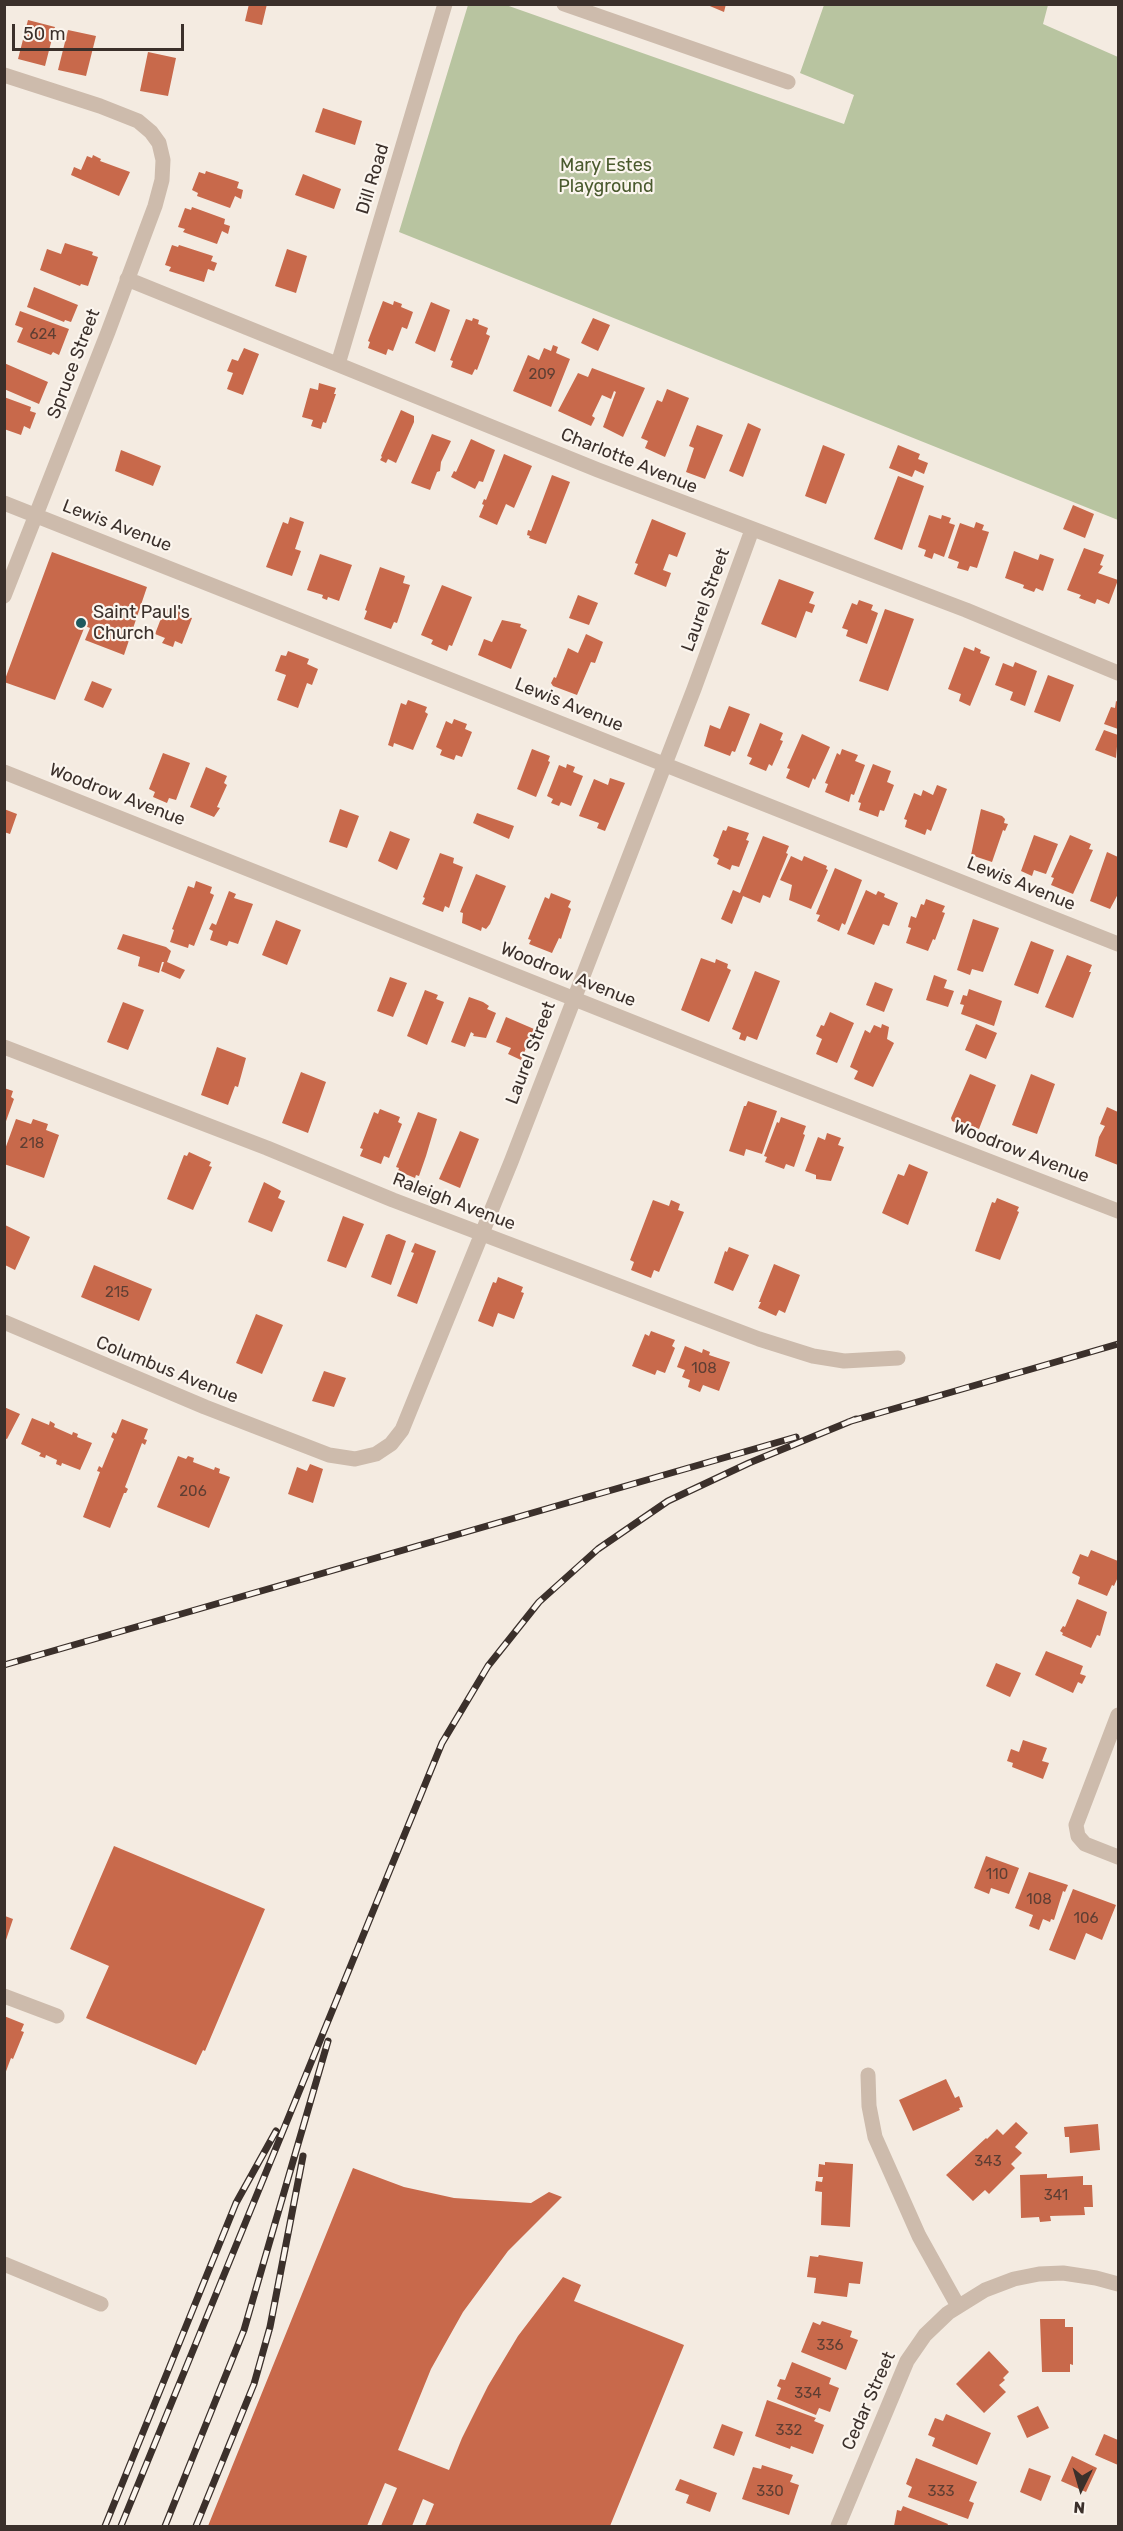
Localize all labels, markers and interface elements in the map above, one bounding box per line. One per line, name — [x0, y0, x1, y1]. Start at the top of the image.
scale bar — [15, 12, 188, 50]
text: 50 m — [23, 23, 66, 45]
street label: Dill Road — [352, 141, 394, 217]
park label: Mary Estes Playground — [558, 155, 654, 198]
street label: Spruce Street — [43, 306, 105, 422]
house number: 624 — [29, 326, 57, 344]
house number: 209 — [528, 366, 556, 384]
street label: Charlotte Avenue — [557, 424, 701, 498]
street label: Lewis Avenue — [59, 495, 175, 557]
street label: Laurel Street — [677, 545, 735, 655]
place label: Saint Paul's Church — [93, 602, 190, 644]
marker: Saint Paul's Church — [74, 616, 88, 630]
street label: Lewis Avenue — [512, 673, 626, 737]
street label: Woodrow Avenue — [46, 759, 188, 831]
street label: Lewis Avenue — [964, 852, 1078, 916]
street label: Woodrow Avenue — [497, 938, 639, 1012]
street label: Laurel Street — [501, 998, 561, 1108]
street label: Woodrow Avenue — [950, 1116, 1092, 1188]
house number: 218 — [20, 1135, 44, 1153]
street label: Raleigh Avenue — [390, 1169, 518, 1235]
house number: 215 — [105, 1284, 129, 1302]
street label: Columbus Avenue — [93, 1332, 241, 1408]
house number: 108 — [691, 1360, 717, 1378]
house number: 206 — [179, 1483, 207, 1501]
house number: 110 — [986, 1866, 1008, 1884]
house number: 108 — [1026, 1891, 1052, 1909]
house number: 106 — [1074, 1910, 1098, 1928]
house number: 343 — [974, 2153, 1002, 2171]
house number: 341 — [1044, 2187, 1068, 2205]
house number: 336 — [816, 2337, 844, 2355]
street label: Cedar Street — [838, 2348, 900, 2454]
house number: 334 — [794, 2385, 822, 2403]
house number: 332 — [776, 2422, 802, 2440]
north arrow — [1051, 2459, 1111, 2519]
house number: 330 — [756, 2483, 784, 2501]
house number: 333 — [927, 2483, 955, 2501]
text: N — [1073, 2497, 1086, 2517]

